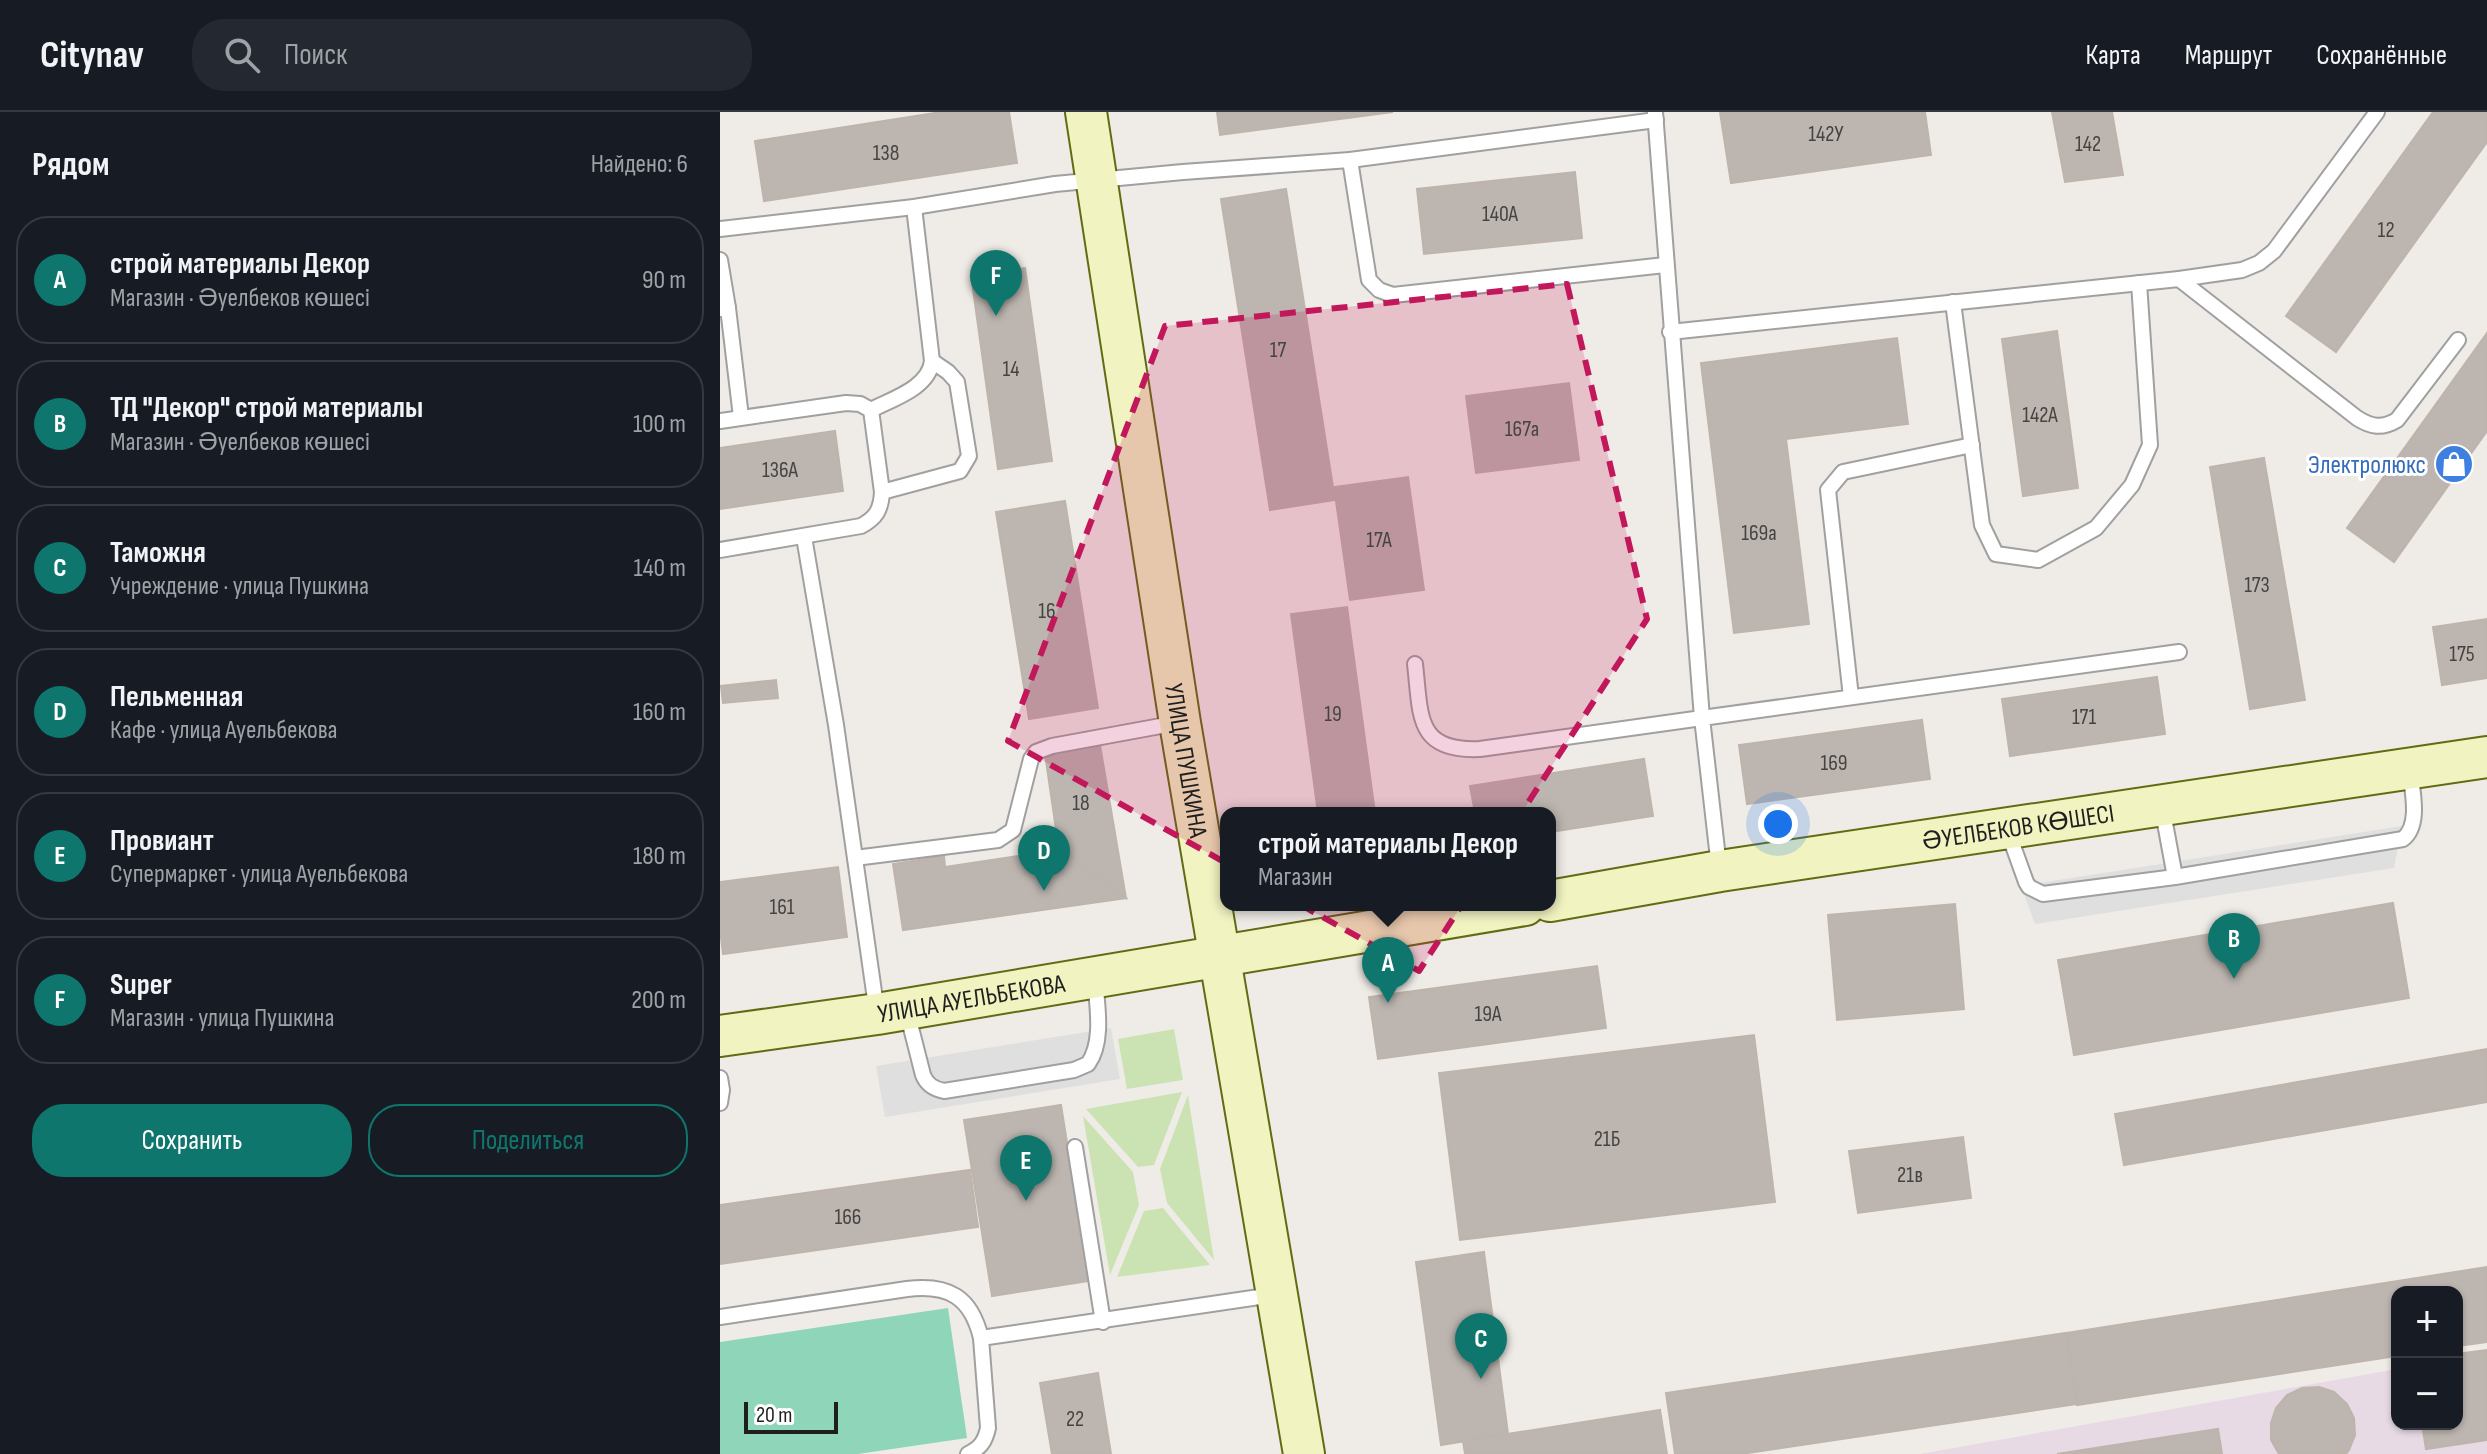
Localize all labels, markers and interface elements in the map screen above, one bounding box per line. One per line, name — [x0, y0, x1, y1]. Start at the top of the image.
search box — [192, 19, 752, 91]
text: Citynav — [40, 33, 144, 78]
icon: search — [220, 33, 264, 77]
text: Поиск — [284, 37, 347, 73]
text: Карта — [2086, 39, 2141, 72]
text: Маршрут — [2185, 39, 2272, 72]
text: Сохранённые — [2316, 39, 2447, 72]
house number: 142У — [1808, 121, 1844, 148]
house number: 142 — [2075, 131, 2101, 158]
house number: 138 — [873, 140, 899, 167]
text: Рядом — [32, 144, 110, 185]
text: Найдено: 6 — [591, 149, 688, 180]
house number: 140А — [1482, 201, 1519, 228]
house number: 12 — [2377, 217, 2395, 244]
text: строй материалы Декор — [110, 246, 370, 282]
pin: F — [970, 250, 1022, 316]
text: A — [54, 265, 66, 296]
text: 90 m — [642, 265, 686, 296]
text: Магазин · Әуелбеков көшесі — [110, 283, 370, 314]
house number: 17 — [1270, 337, 1286, 364]
house number: 14 — [1003, 356, 1019, 383]
text: ТД "Декор" строй материалы — [110, 390, 423, 426]
house number: 142А — [2022, 402, 2058, 429]
text: B — [54, 409, 66, 440]
text: 100 m — [633, 409, 686, 440]
house number: 167а — [1505, 416, 1539, 443]
text: Магазин · Әуелбеков көшесі — [110, 427, 370, 458]
shop icon: Электролюкс — [2433, 443, 2475, 485]
place label: Электролюкс — [2308, 450, 2426, 481]
house number: 136A — [762, 457, 799, 484]
house number: 169а — [1741, 520, 1777, 547]
house number: 17А — [1366, 527, 1392, 554]
text: Таможня — [110, 535, 206, 571]
text: C — [53, 553, 67, 584]
text: 140 m — [634, 553, 686, 584]
text: Учреждение · улица Пушкина — [110, 571, 369, 602]
house number: 173 — [2244, 572, 2270, 599]
house number: 16 — [1038, 598, 1056, 625]
house number: 175 — [2449, 641, 2475, 668]
text: Пельменная — [110, 679, 243, 715]
street label: УЛИЦА ПУШКИНА — [1157, 681, 1213, 841]
text: D — [53, 697, 67, 728]
text: 160 m — [633, 697, 686, 728]
house number: 19 — [1324, 701, 1342, 728]
house number: 171 — [2072, 704, 2096, 731]
text: Кафе · улица Ауельбекова — [110, 715, 338, 746]
house number: 169 — [1821, 750, 1847, 777]
house number: 18 — [1072, 790, 1090, 817]
street label: ӘУЕЛБЕКОВ КӨШЕСІ — [1920, 799, 2116, 858]
your location — [1758, 804, 1798, 844]
popup — [1220, 807, 1556, 911]
text: Провиант — [110, 823, 214, 859]
pin: D — [1018, 825, 1070, 891]
text: строй материалы Декор — [1258, 826, 1518, 862]
text: E — [54, 841, 66, 872]
text: 180 m — [633, 841, 686, 872]
text: Супермаркет · улица Ауельбекова — [110, 859, 408, 890]
text: Магазин — [1258, 862, 1333, 893]
house number: 161 — [769, 894, 795, 921]
pin: B — [2208, 913, 2260, 979]
pin: A — [1362, 937, 1414, 1003]
text: Super — [110, 967, 172, 1003]
street label: УЛИЦА АУЕЛЬБЕКОВА — [875, 969, 1068, 1031]
text: F — [55, 985, 65, 1016]
text: 200 m — [631, 985, 686, 1016]
house number: 19А — [1475, 1001, 1502, 1028]
text: Магазин · улица Пушкина — [110, 1003, 334, 1034]
button: Сохранить — [32, 1104, 352, 1177]
button: Поделиться — [368, 1104, 688, 1177]
house number: 21Б — [1594, 1126, 1620, 1153]
pin: E — [1000, 1135, 1052, 1201]
house number: 21в — [1897, 1162, 1923, 1189]
house number: 166 — [835, 1204, 861, 1231]
map controls — [2391, 1286, 2463, 1430]
button: + — [2391, 1286, 2463, 1358]
pin: C — [1455, 1313, 1507, 1379]
button: − — [2391, 1358, 2463, 1430]
scale bar — [744, 1398, 838, 1434]
text: 20 m — [756, 1402, 793, 1429]
house number: 22 — [1066, 1406, 1084, 1433]

